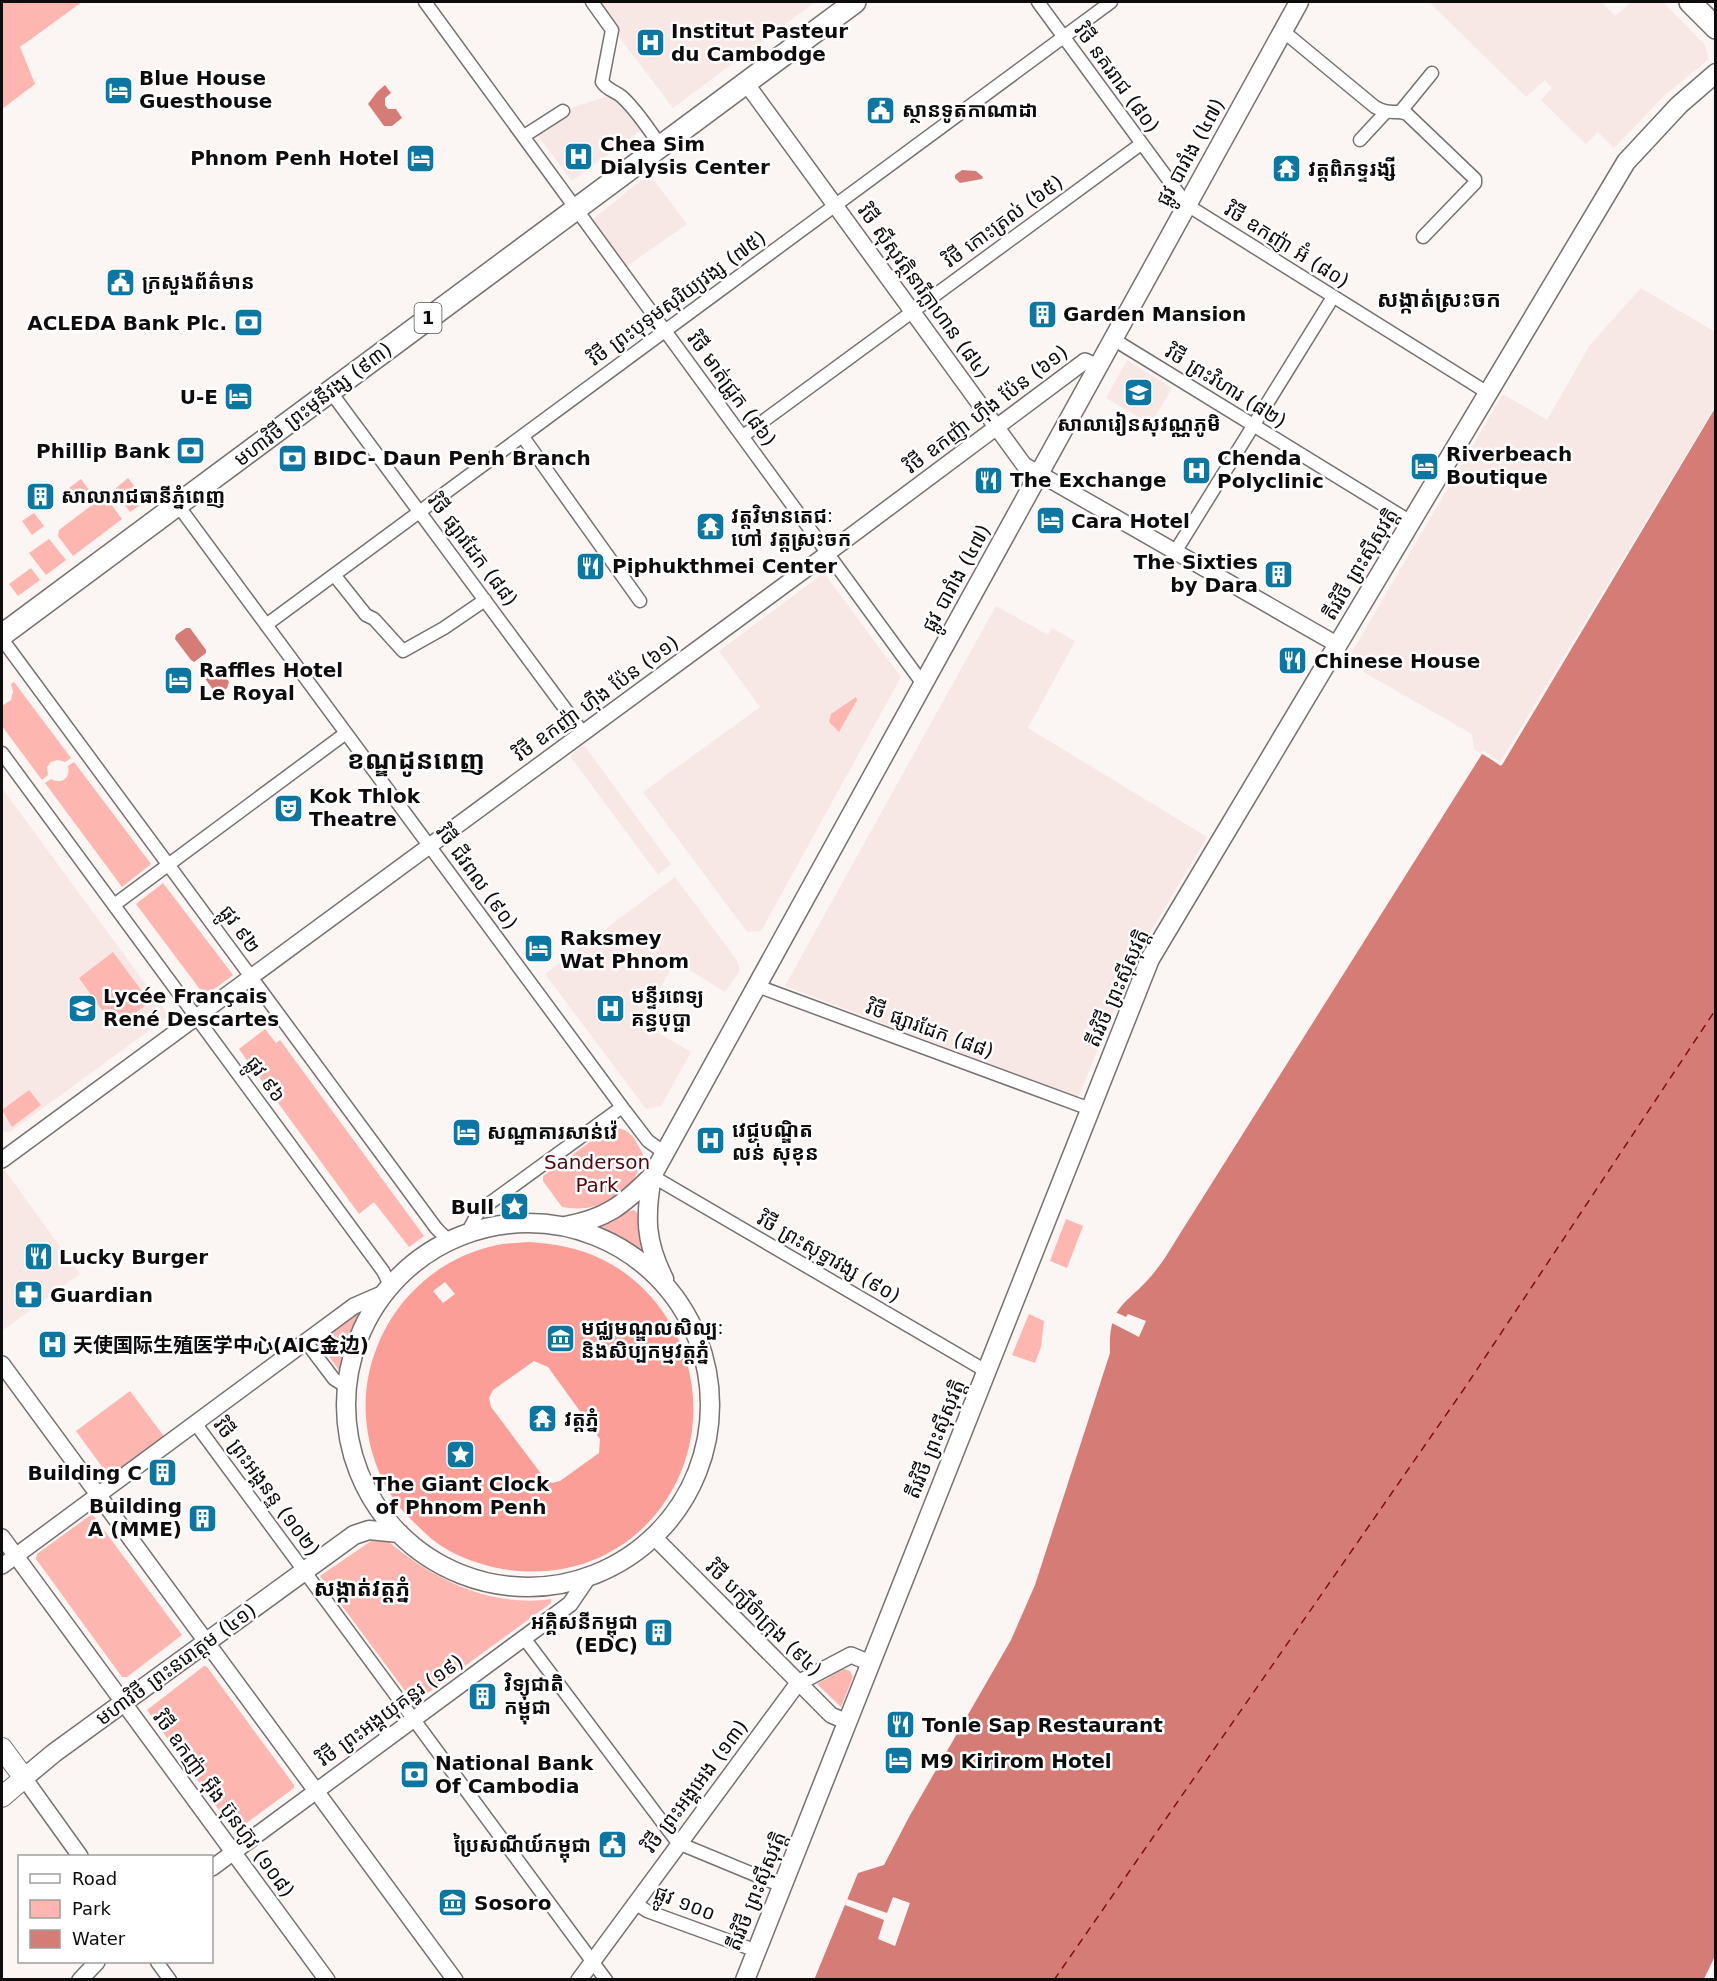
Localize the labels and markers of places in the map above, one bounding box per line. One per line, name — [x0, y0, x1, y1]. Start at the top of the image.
place label: Institut Pasteur du Cambodge — [671, 19, 848, 66]
hospital icon: Institut Pasteur du Cambodge — [634, 26, 666, 58]
place label: Blue House Guesthouse — [139, 66, 272, 113]
hotel icon: Blue House Guesthouse — [102, 74, 134, 106]
public building icon: ស្ថានទូតកាណាដា — [865, 94, 897, 126]
place label: ស្ថានទូតកាណាដា — [902, 98, 1038, 123]
place label: Chea Sim Dialysis Center — [600, 132, 770, 179]
hospital icon: Chea Sim Dialysis Center — [563, 140, 595, 172]
hotel icon: Phnom Penh Hotel — [404, 142, 436, 174]
place label: Phnom Penh Hotel — [190, 146, 399, 170]
temple icon: វត្តពិភទ្ទរង្សី — [1271, 153, 1303, 185]
place label: វត្តពិភទ្ទរង្សី — [1308, 156, 1396, 182]
public building icon: ក្រសួងព័ត៌មាន — [105, 266, 137, 298]
place label: ក្រសួងព័ត៌មាន — [142, 270, 254, 295]
building icon: Garden Mansion — [1026, 298, 1058, 330]
place label: Garden Mansion — [1063, 302, 1246, 326]
bank icon: ACLEDA Bank Plc. — [232, 307, 264, 339]
place label: ACLEDA Bank Plc. — [27, 311, 227, 335]
school or university icon: សាលារៀនសុវណ្ណភូមិ — [1123, 377, 1155, 409]
hotel icon: U-E — [223, 381, 255, 413]
place label: U-E — [180, 385, 218, 409]
place label: សាលារៀនសុវណ្ណភូមិ — [1057, 411, 1221, 437]
bank icon: Phillip Bank — [175, 435, 207, 467]
place label: Phillip Bank — [36, 439, 171, 463]
bank icon: BIDC- Daun Penh Branch — [276, 442, 308, 474]
place label: Riverbeach Boutique — [1446, 442, 1572, 489]
place label: BIDC- Daun Penh Branch — [313, 446, 591, 470]
place label: Chenda Polyclinic — [1217, 446, 1324, 493]
hotel icon: Riverbeach Boutique — [1409, 450, 1441, 482]
hospital icon: Chenda Polyclinic — [1180, 454, 1212, 486]
restaurant icon: The Exchange — [973, 464, 1005, 496]
place label: The Exchange — [1010, 468, 1167, 492]
building icon: សាលារាជធានីភ្នំពេញ — [24, 480, 56, 512]
place label: សាលារាជធានីភ្នំពេញ — [61, 484, 225, 510]
place label: វត្តវិមានតេជៈ ហៅ វត្តស្រះចក — [731, 504, 851, 552]
hotel icon: Cara Hotel — [1034, 505, 1066, 537]
place label: Cara Hotel — [1071, 509, 1190, 533]
temple icon: វត្តវិមានតេជៈ ហៅ វត្តស្រះចក — [694, 511, 726, 543]
restaurant icon: Piphukthmei Center — [575, 550, 607, 582]
place label: The Sixties by Dara — [1134, 550, 1258, 597]
place label: Piphukthmei Center — [612, 554, 837, 578]
building icon: The Sixties by Dara — [1263, 558, 1295, 590]
restaurant icon: Chinese House — [1277, 645, 1309, 677]
place label: Chinese House — [1314, 649, 1480, 673]
place label: Raffles Hotel Le Royal — [199, 658, 343, 705]
hotel icon: Raffles Hotel Le Royal — [162, 665, 194, 697]
place label: Kok Thlok Theatre — [309, 784, 421, 831]
theatre icon: Kok Thlok Theatre — [272, 792, 304, 824]
place label: Raksmey Wat Phnom — [560, 926, 689, 973]
hotel icon: Raksmey Wat Phnom — [523, 933, 555, 965]
place label: Lycée Français René Descartes — [103, 984, 279, 1031]
place label: មន្ទីរពេទ្យ គន្ធបុប្ផា — [631, 984, 704, 1032]
school or university icon: Lycée Français René Descartes — [66, 992, 98, 1024]
hospital icon: មន្ទីរពេទ្យ គន្ធបុប្ផា — [594, 992, 626, 1024]
hotel icon: សណ្ឋាគារសាន់វ៉េ — [450, 1116, 482, 1148]
place label: វេជ្ជបណ្ឌិត លន់ សុខុន — [732, 1118, 818, 1166]
place label: សណ្ឋាគារសាន់វ៉េ — [487, 1120, 618, 1145]
hospital icon: វេជ្ជបណ្ឌិត លន់ សុខុន — [695, 1125, 727, 1157]
place icon: Bull — [499, 1191, 531, 1223]
place label: Bull — [451, 1195, 494, 1219]
restaurant icon: Lucky Burger — [22, 1241, 54, 1273]
place label: Lucky Burger — [59, 1245, 208, 1269]
pharmacy icon: Guardian — [13, 1279, 45, 1311]
place label: Guardian — [50, 1283, 153, 1307]
place label: មជ្ឈមណ្ឌលសិល្បៈ និងសិប្បកម្មវត្តភ្នំ — [581, 1316, 723, 1365]
museum icon: មជ្ឈមណ្ឌលសិល្បៈ និងសិប្បកម្មវត្តភ្នំ — [544, 1323, 576, 1355]
hospital icon: 天使国际生殖医学中心(AIC金边) — [36, 1329, 68, 1361]
place label: 天使国际生殖医学中心(AIC金边) — [73, 1333, 369, 1357]
temple icon: វត្ដភ្នំ — [527, 1403, 559, 1435]
place label: វត្ដភ្នំ — [564, 1407, 599, 1433]
place icon: The Giant Clock of Phnom Penh — [445, 1438, 477, 1470]
building icon: Building C — [147, 1457, 179, 1489]
place label: Building C — [27, 1461, 142, 1485]
place label: The Giant Clock of Phnom Penh — [373, 1472, 550, 1519]
place label: Building A (MME) — [88, 1494, 182, 1541]
building icon: Building A (MME) — [187, 1502, 219, 1534]
place label: អគ្គិសនីកម្ពុជា (EDC) — [531, 1610, 638, 1657]
building icon: អគ្គិសនីកម្ពុជា (EDC) — [643, 1617, 675, 1649]
place label: វិទ្យុជាតិ កម្ពុជា — [503, 1672, 564, 1725]
building icon: វិទ្យុជាតិ កម្ពុជា — [467, 1680, 499, 1712]
restaurant icon: Tonle Sap Restaurant — [885, 1709, 917, 1741]
place label: Tonle Sap Restaurant — [922, 1713, 1163, 1737]
hotel icon: M9 Kirirom Hotel — [883, 1745, 915, 1777]
place label: M9 Kirirom Hotel — [920, 1749, 1112, 1773]
place label: National Bank Of Cambodia — [435, 1751, 594, 1798]
bank icon: National Bank Of Cambodia — [398, 1759, 430, 1791]
public building icon: ប្រៃសណីយ៍កម្ពុជា — [596, 1829, 628, 1861]
place label: ប្រៃសណីយ៍កម្ពុជា — [454, 1833, 591, 1863]
museum icon: Sosoro — [437, 1887, 469, 1919]
place label: Sosoro — [474, 1891, 551, 1915]

